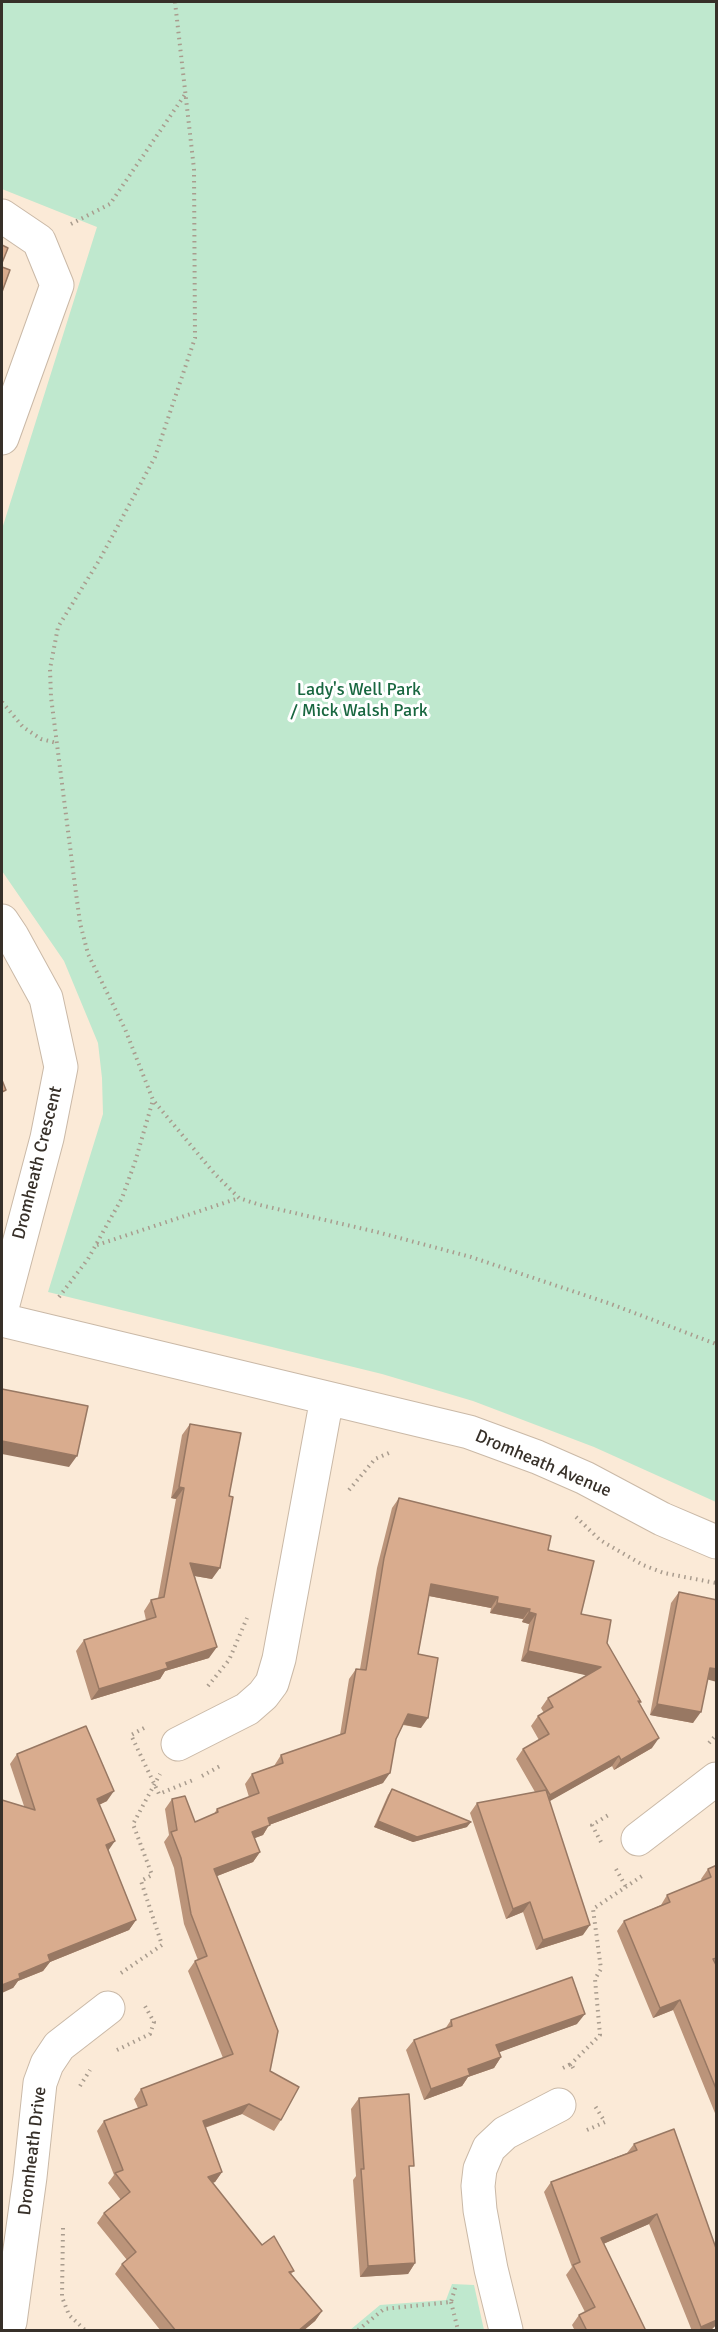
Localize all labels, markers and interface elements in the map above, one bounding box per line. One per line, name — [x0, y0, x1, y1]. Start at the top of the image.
park label: Lady's Well Park / Mick Walsh Park — [290, 679, 428, 722]
street label: Dromheath Crescent — [9, 1084, 67, 1242]
street label: Dromheath Avenue — [472, 1426, 614, 1502]
street label: Dromheath Drive — [14, 2085, 52, 2217]

